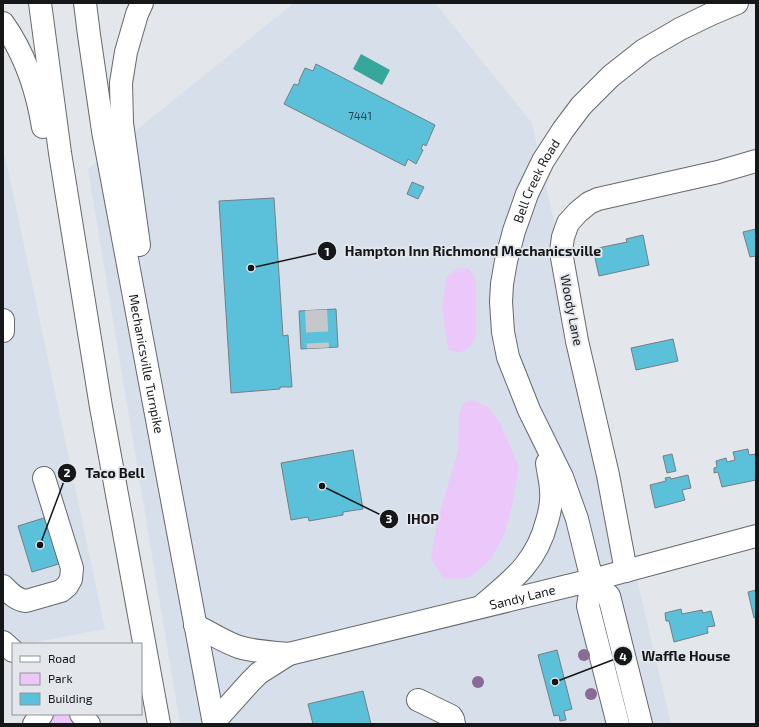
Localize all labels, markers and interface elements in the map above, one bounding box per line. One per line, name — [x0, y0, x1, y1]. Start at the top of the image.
house number: 7441 — [348, 109, 372, 122]
street label: Bell Creek Road — [510, 136, 563, 225]
callout: Hampton Inn Richmond Mechanicsville — [317, 238, 609, 264]
text: Hampton Inn Richmond Mechanicsville — [345, 242, 601, 259]
text: 1 — [324, 244, 330, 258]
street label: Woody Lane — [557, 273, 587, 347]
street label: Mechanicsville Turnpike — [126, 293, 167, 435]
callout: Taco Bell — [57, 460, 153, 486]
text: Taco Bell — [85, 464, 145, 481]
text: 2 — [64, 465, 71, 479]
callout: IHOP — [379, 506, 447, 532]
text: IHOP — [407, 510, 439, 527]
text: 3 — [386, 511, 393, 525]
street label: Sandy Lane — [488, 581, 557, 613]
legend — [12, 643, 142, 715]
callout: Waffle House — [613, 643, 738, 669]
text: Waffle House — [641, 647, 731, 664]
text: 4 — [619, 649, 627, 663]
text: Road — [48, 651, 76, 665]
text: Park — [48, 671, 73, 685]
text: Building — [48, 691, 93, 705]

